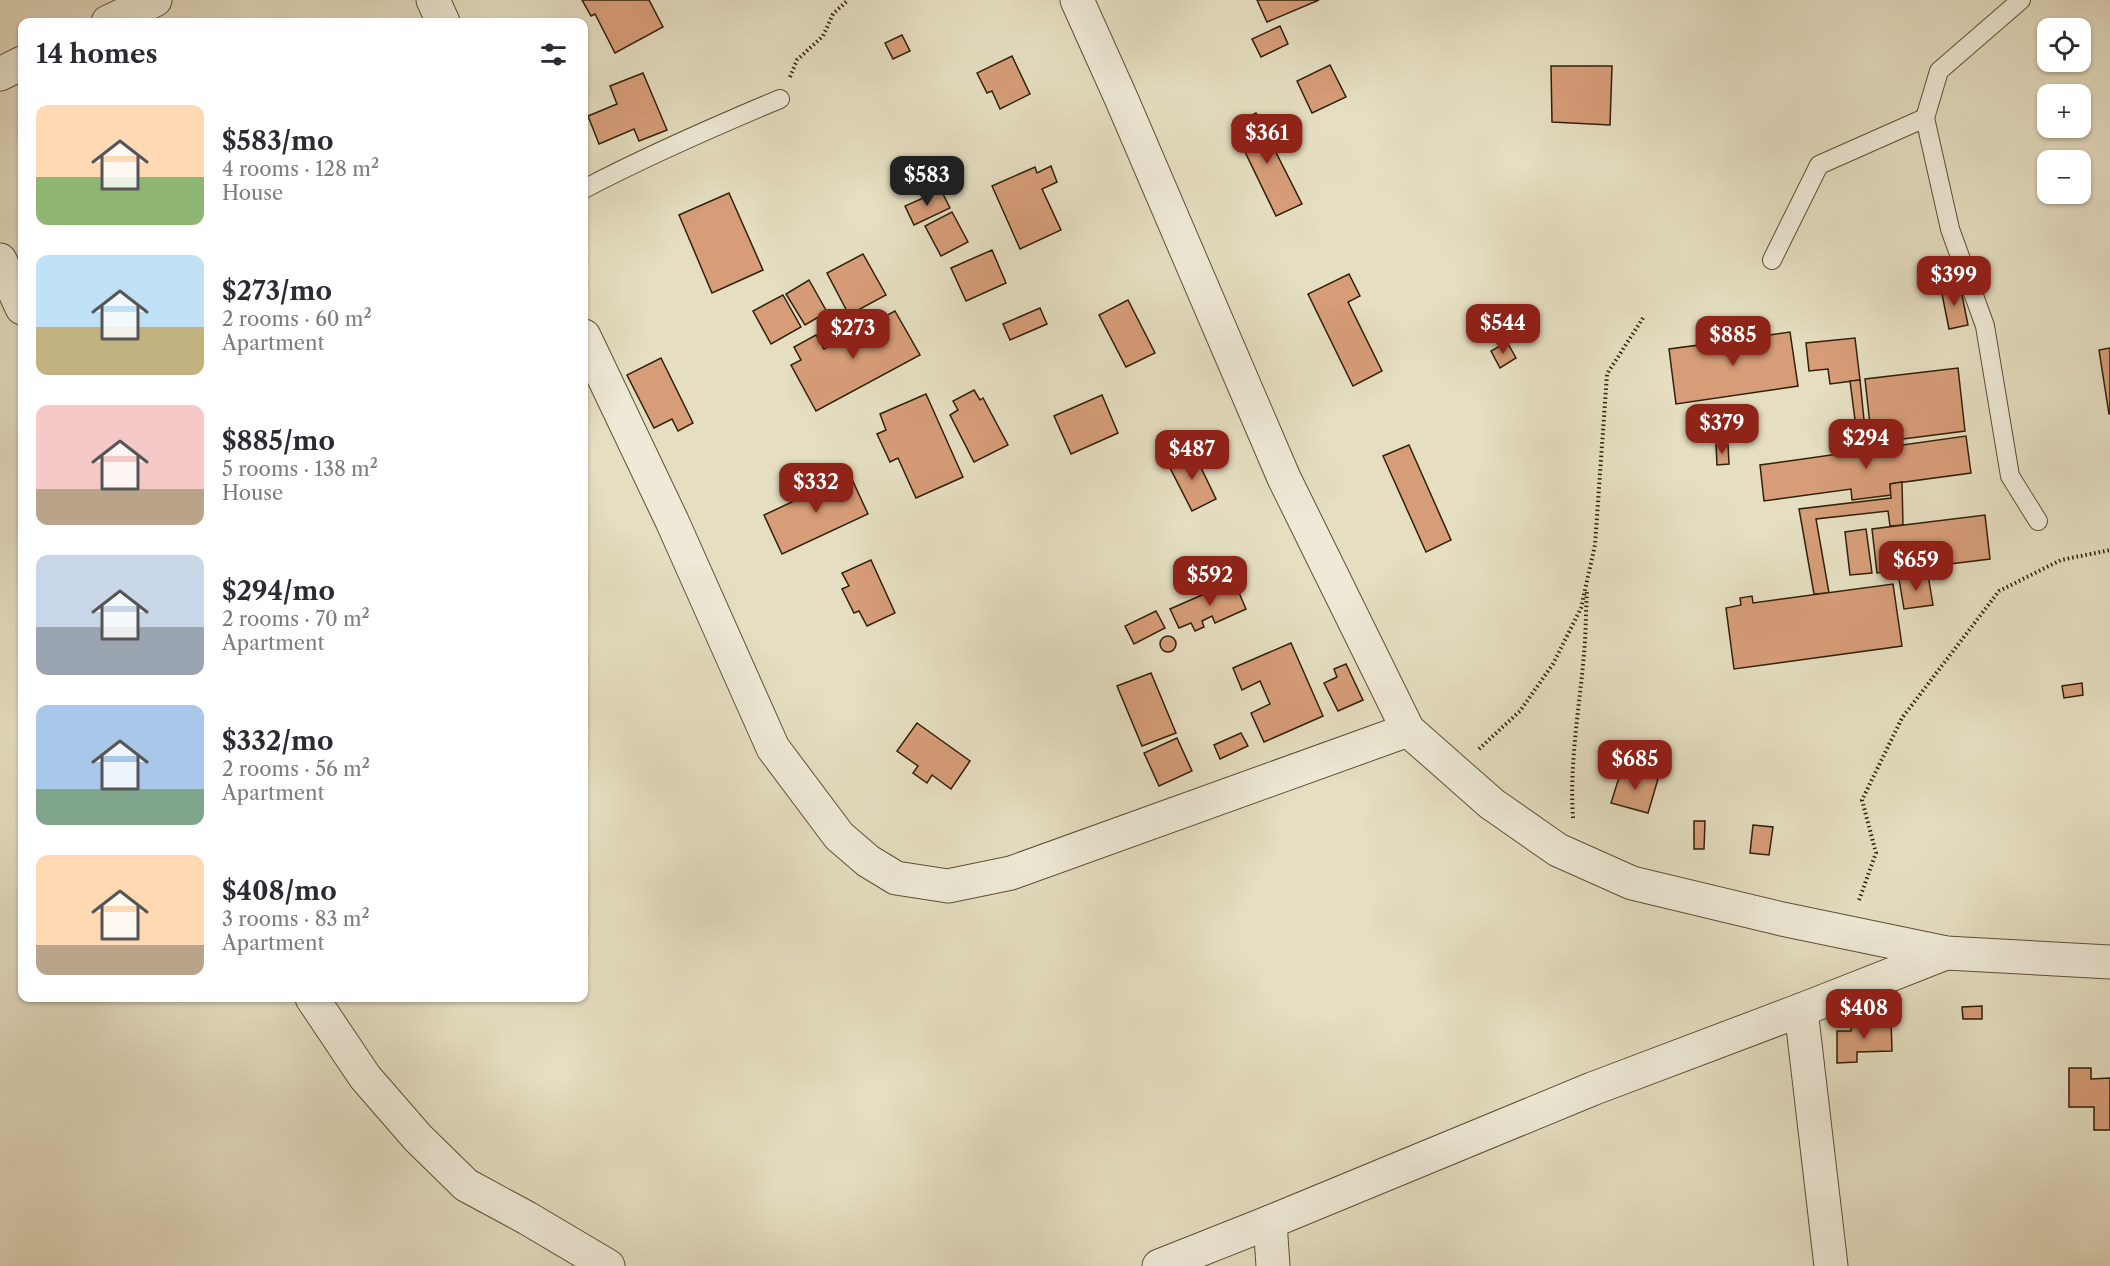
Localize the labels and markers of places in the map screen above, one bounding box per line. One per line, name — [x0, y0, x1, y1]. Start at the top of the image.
pin: $361 — [1231, 114, 1303, 165]
pin: $583 — [891, 156, 963, 207]
pin: $399 — [1918, 256, 1990, 307]
pin: $544 — [1467, 304, 1539, 355]
pin: $273 — [817, 309, 889, 360]
pin: $885 — [1697, 316, 1769, 367]
pin: $379 — [1686, 404, 1758, 455]
pin: $294 — [1830, 419, 1902, 470]
pin: $487 — [1156, 430, 1228, 481]
pin: $332 — [780, 463, 852, 514]
pin: $659 — [1880, 541, 1952, 592]
pin: $592 — [1174, 556, 1246, 607]
pin: $685 — [1599, 740, 1671, 791]
pin: $408 — [1828, 989, 1900, 1040]

